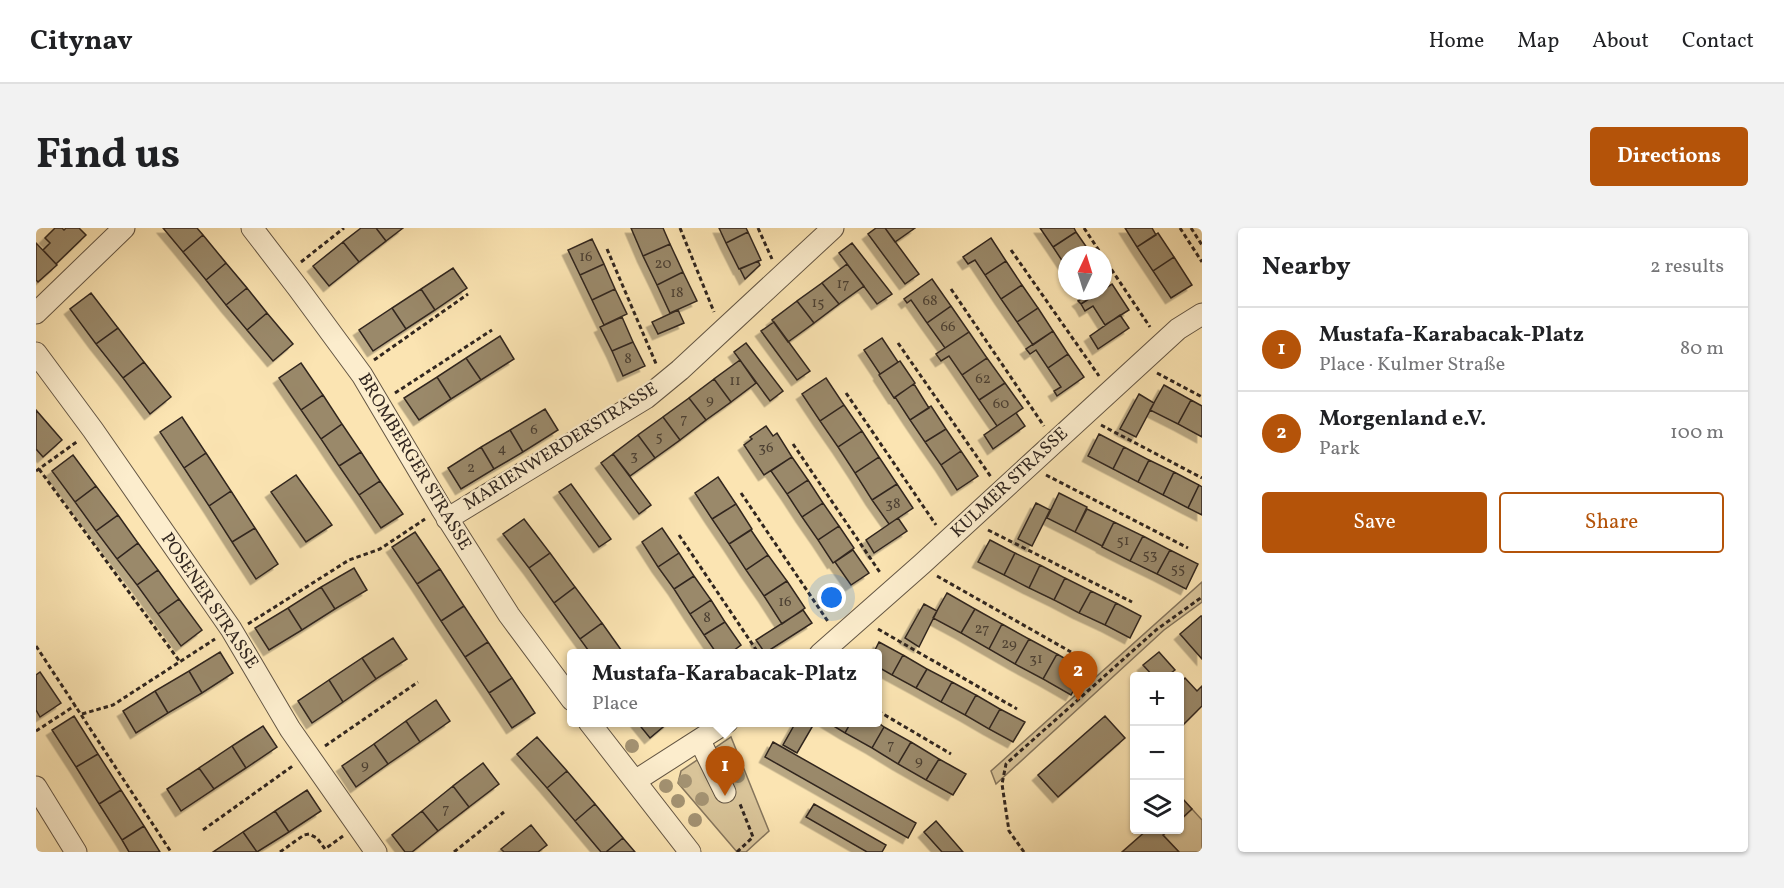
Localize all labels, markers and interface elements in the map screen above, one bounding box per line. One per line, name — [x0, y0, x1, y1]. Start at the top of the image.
text: Citynav — [30, 22, 133, 61]
text: Home — [1429, 27, 1484, 56]
text: Map — [1517, 27, 1559, 56]
text: About — [1592, 27, 1649, 56]
text: Contact — [1682, 27, 1754, 56]
text: Find us — [36, 127, 180, 186]
button: Directions — [1590, 127, 1748, 186]
north arrow — [1058, 246, 1112, 300]
house number: 16 — [579, 247, 593, 268]
text: Nearby — [1262, 249, 1351, 285]
text: 2 results — [1650, 253, 1724, 281]
house number: 20 — [655, 254, 671, 275]
house number: 17 — [836, 274, 850, 295]
house number: 18 — [670, 283, 684, 304]
house number: 68 — [922, 291, 938, 312]
house number: 15 — [811, 293, 825, 314]
house number: 66 — [940, 317, 956, 338]
text: Mustafa-Karabacak-Platz — [1319, 320, 1584, 351]
text: 1 — [1277, 335, 1286, 363]
text: 80 m — [1680, 335, 1724, 363]
house number: 8 — [624, 349, 632, 370]
text: Place · Kulmer Straße — [1319, 351, 1505, 379]
street label: BROMBERGER STRASSE — [351, 369, 477, 555]
house number: 62 — [975, 369, 991, 390]
house number: 11 — [729, 371, 741, 392]
street label: MARIENWERDERSTRASSE — [459, 377, 663, 517]
house number: 9 — [706, 390, 714, 411]
house number: 60 — [993, 394, 1009, 415]
text: Morgenland e.V. — [1319, 404, 1486, 435]
house number: 7 — [680, 409, 688, 430]
text: 2 — [1276, 419, 1287, 447]
text: 100 m — [1670, 419, 1724, 447]
house number: 6 — [530, 420, 538, 441]
street label: KULMER STRASSE — [946, 422, 1074, 544]
house number: 5 — [655, 427, 663, 448]
text: Park — [1319, 435, 1360, 463]
house number: 36 — [758, 438, 774, 459]
house number: 4 — [498, 439, 507, 460]
house number: 3 — [630, 446, 638, 467]
house number: 2 — [467, 458, 475, 479]
button: Save — [1262, 492, 1487, 553]
button: Share — [1499, 492, 1724, 553]
house number: 38 — [885, 494, 901, 515]
street label: POSENER STRASSE — [154, 528, 264, 674]
house number: 51 — [1116, 531, 1130, 552]
house number: 53 — [1143, 545, 1157, 566]
house number: 55 — [1171, 559, 1185, 580]
your location — [817, 583, 846, 612]
house number: 16 — [778, 592, 792, 613]
house number: 8 — [703, 608, 711, 629]
house number: 27 — [975, 619, 989, 640]
house number: 29 — [1001, 634, 1017, 655]
popup — [567, 649, 882, 727]
house number: 31 — [1029, 649, 1043, 670]
pin: 2 — [1058, 652, 1098, 701]
text: Mustafa-Karabacak-Platz — [592, 659, 857, 690]
map controls — [1130, 672, 1184, 834]
button: + — [1130, 672, 1184, 726]
text: Place — [592, 690, 638, 718]
button: − — [1130, 726, 1184, 780]
house number: 7 — [887, 735, 895, 756]
pin: 1 — [706, 746, 744, 796]
house number: 9 — [915, 751, 923, 772]
house number: 9 — [361, 755, 369, 776]
button: layers — [1130, 780, 1184, 834]
house number: 7 — [442, 799, 450, 820]

